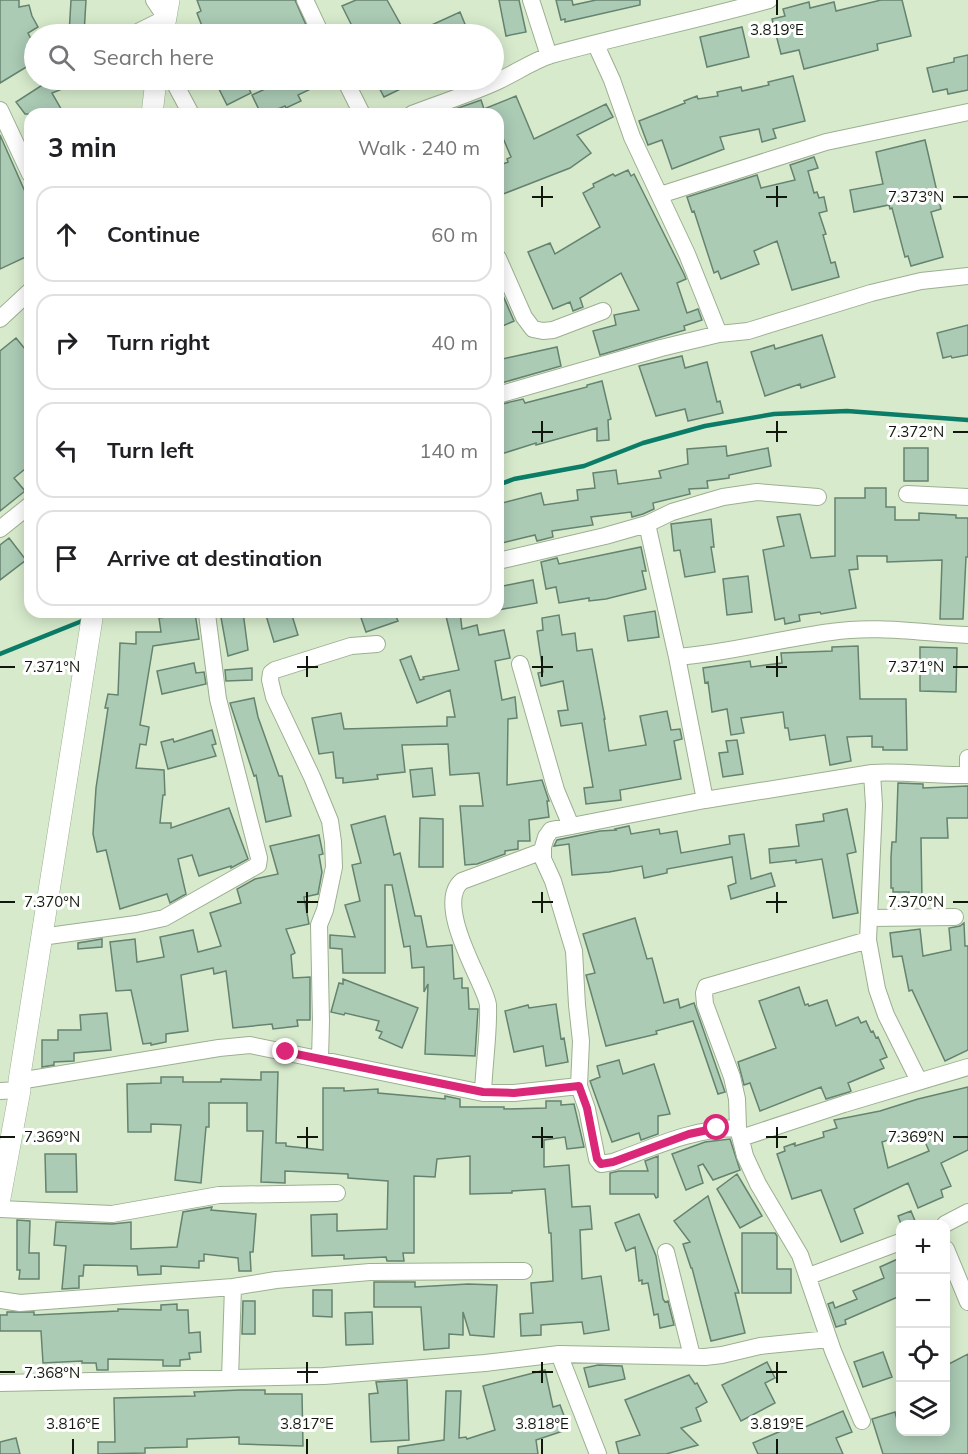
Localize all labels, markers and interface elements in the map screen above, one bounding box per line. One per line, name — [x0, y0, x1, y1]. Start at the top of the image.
text: 3.819°E — [750, 20, 804, 39]
search box — [24, 24, 504, 90]
icon: search — [45, 41, 78, 74]
text: Search here — [93, 43, 214, 71]
text: 3 min — [48, 131, 117, 164]
text: Walk · 240 m — [358, 135, 480, 160]
text: 7.373°N — [888, 187, 944, 206]
icon: ahead — [50, 218, 83, 251]
text: Continue — [107, 220, 200, 248]
text: 60 m — [431, 222, 478, 247]
icon: right — [50, 326, 83, 359]
text: Turn right — [107, 328, 210, 356]
text: 40 m — [431, 330, 478, 355]
text: 7.372°N — [888, 422, 944, 441]
icon: left — [50, 434, 83, 467]
text: Turn left — [107, 436, 194, 464]
text: 140 m — [419, 438, 478, 463]
icon: arrive — [50, 542, 83, 575]
text: Arrive at destination — [107, 544, 322, 572]
text: 7.371°N — [24, 657, 80, 676]
text: 7.371°N — [888, 657, 944, 676]
text: 7.370°N — [24, 892, 80, 911]
text: 7.370°N — [888, 892, 944, 911]
route end — [272, 1038, 298, 1064]
route start — [703, 1114, 729, 1140]
text: 7.369°N — [24, 1127, 80, 1146]
text: 7.369°N — [888, 1127, 944, 1146]
map controls — [896, 1220, 950, 1436]
button: + — [896, 1220, 950, 1274]
button: − — [896, 1274, 950, 1328]
button: locate — [896, 1328, 950, 1382]
text: 7.368°N — [24, 1363, 80, 1382]
button: layers — [896, 1382, 950, 1436]
text: 3.816°E — [46, 1414, 100, 1433]
text: 3.817°E — [280, 1414, 334, 1433]
text: 3.818°E — [515, 1414, 569, 1433]
text: 3.819°E — [750, 1414, 804, 1433]

